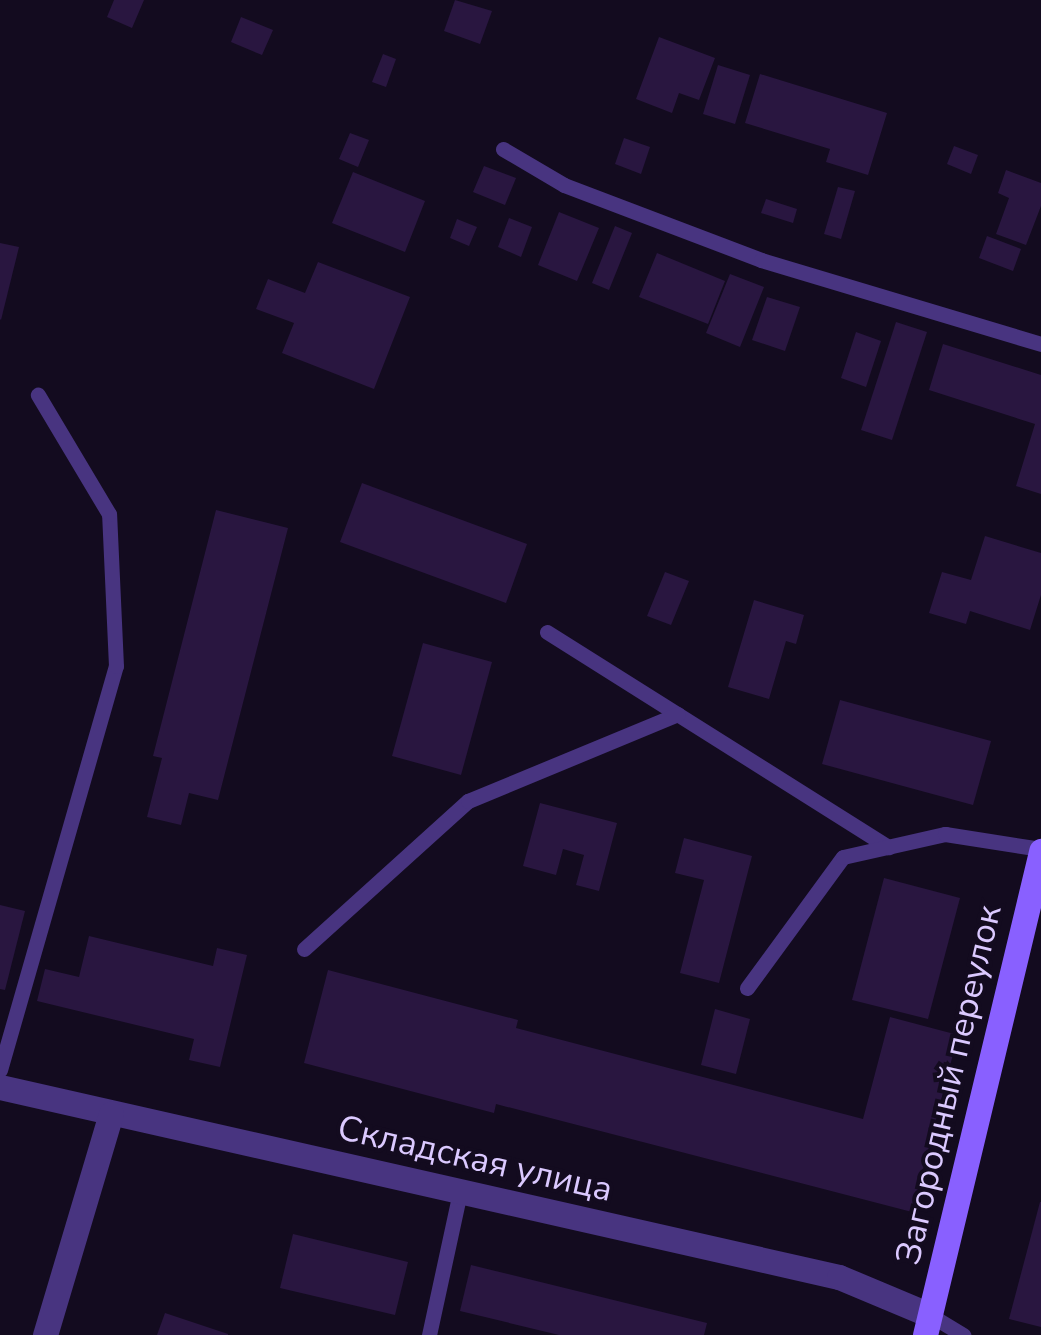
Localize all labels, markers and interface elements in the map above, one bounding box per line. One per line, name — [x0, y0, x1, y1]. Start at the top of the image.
street label: Загородный переулок — [887, 901, 1011, 1269]
street label: Складская улица — [333, 1107, 617, 1211]

